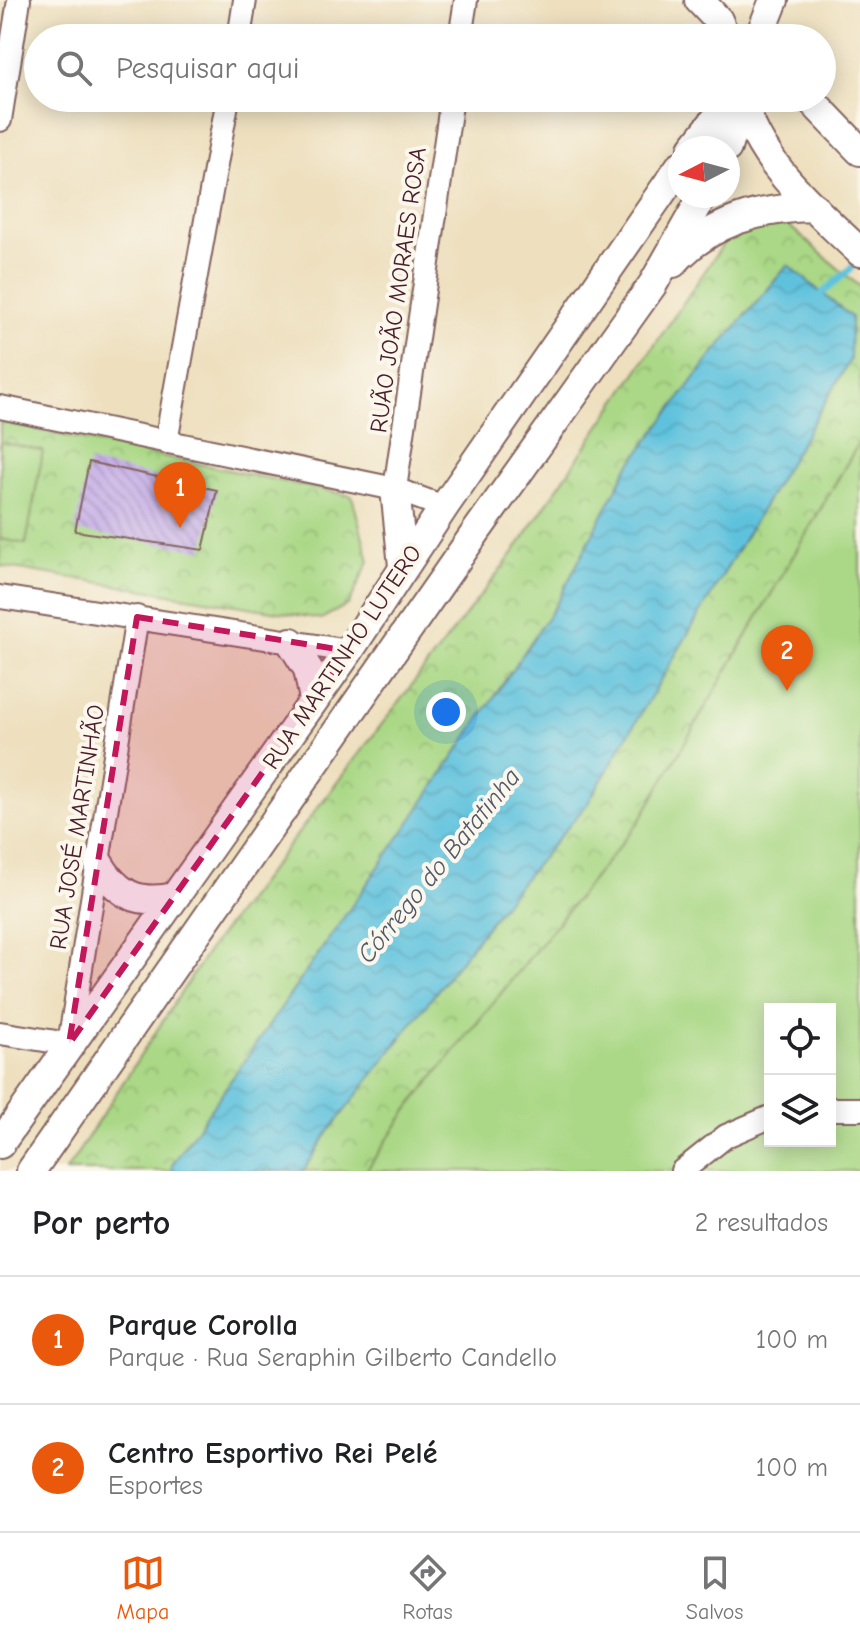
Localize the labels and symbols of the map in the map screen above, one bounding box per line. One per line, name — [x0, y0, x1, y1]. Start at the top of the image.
north arrow — [668, 136, 740, 208]
street label: RUÃO JOÃO MORAES ROSA — [364, 145, 432, 435]
pin: 1 — [154, 462, 206, 528]
street label: RUA MARTINHO LUTERO — [257, 540, 427, 774]
pin: 2 — [761, 625, 813, 691]
your location — [426, 692, 466, 732]
street label: RUA JOSÉ MARTINHÃO — [44, 703, 110, 951]
water label: Córrego do Batatinha — [351, 763, 527, 969]

